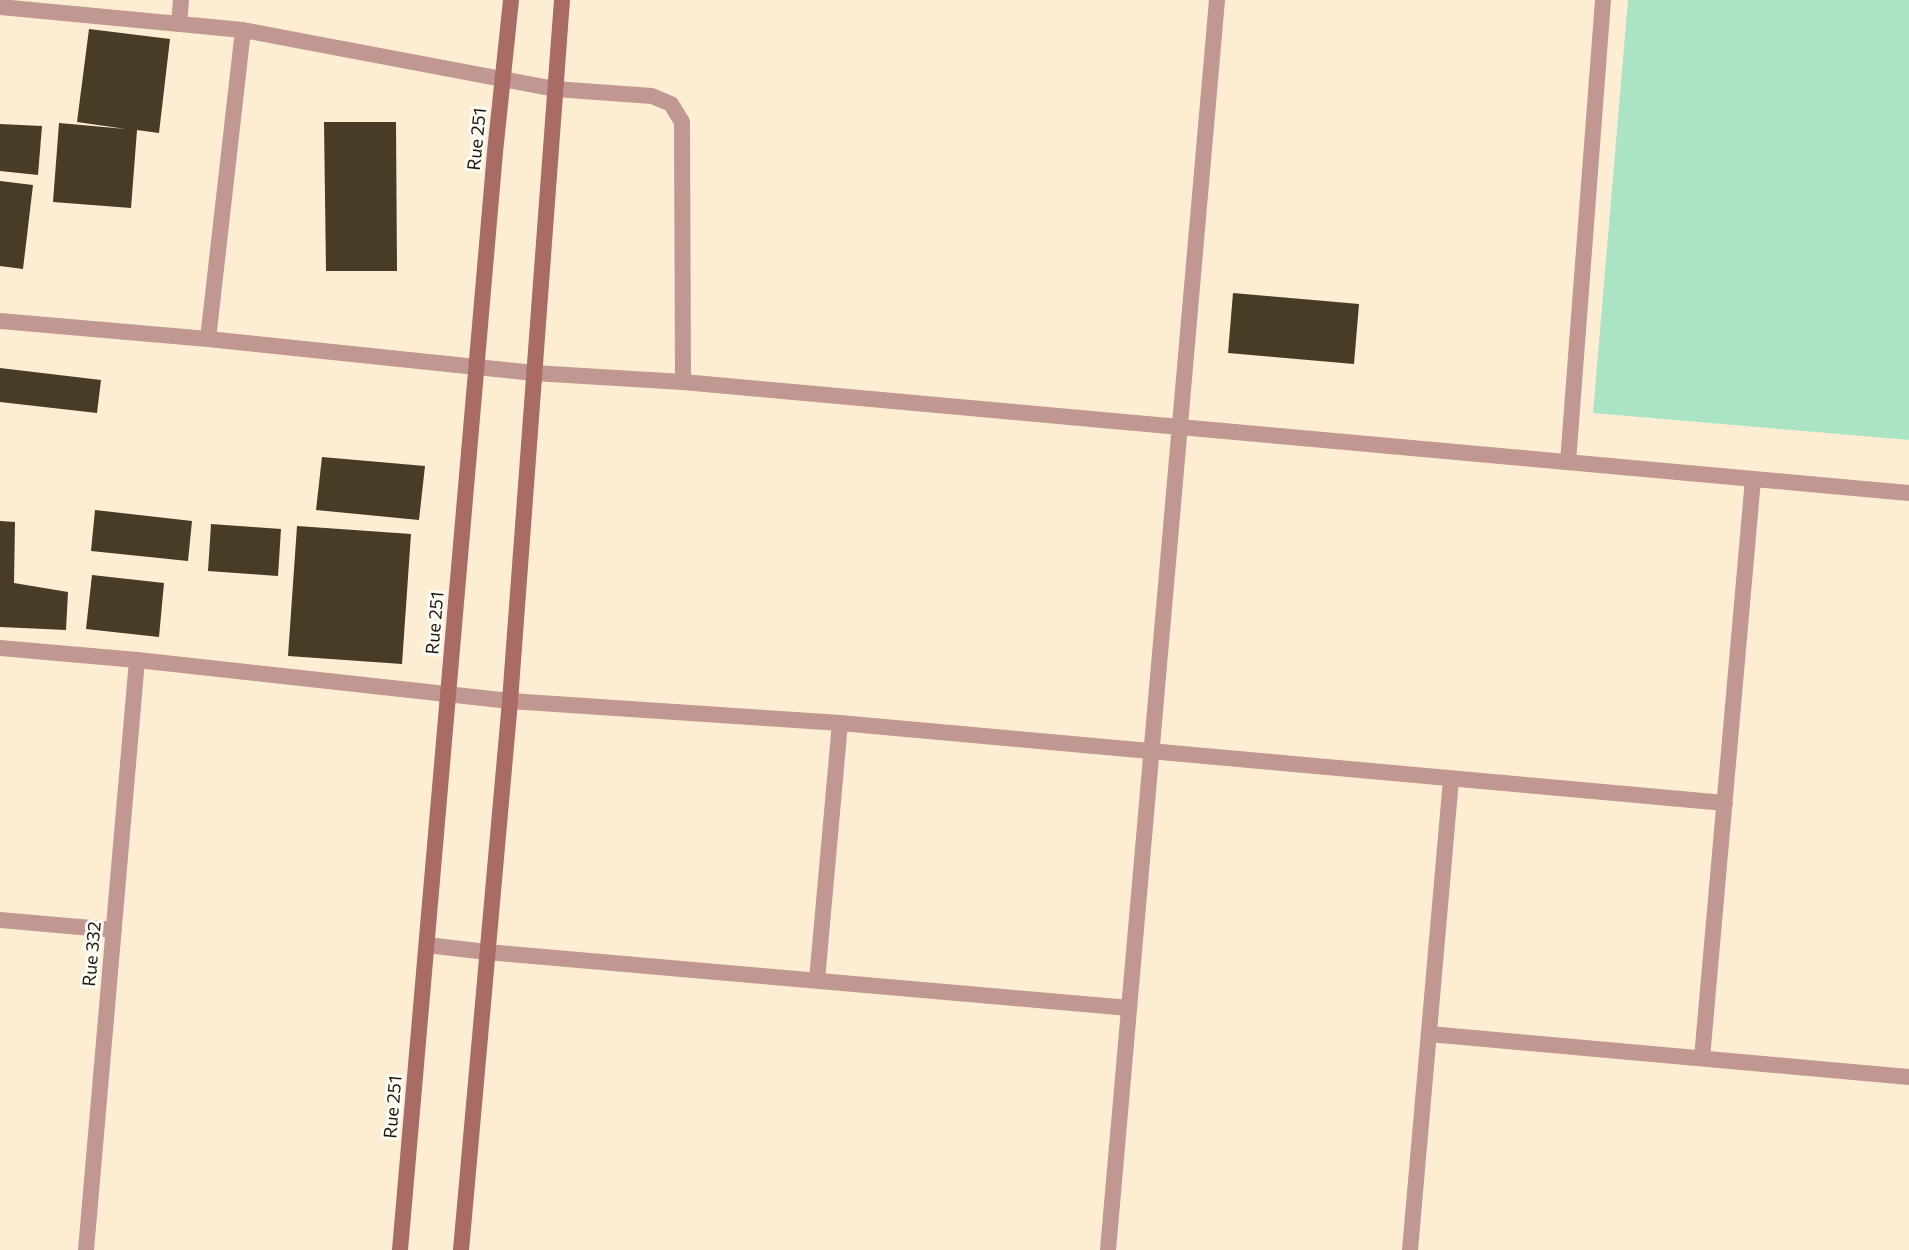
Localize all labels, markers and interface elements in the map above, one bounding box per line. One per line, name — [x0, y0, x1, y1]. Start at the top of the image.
street label: Rue 251 — [463, 107, 491, 171]
street label: Rue 251 — [421, 591, 449, 655]
street label: Rue 332 — [78, 920, 106, 988]
street label: Rue 251 — [379, 1075, 407, 1139]

